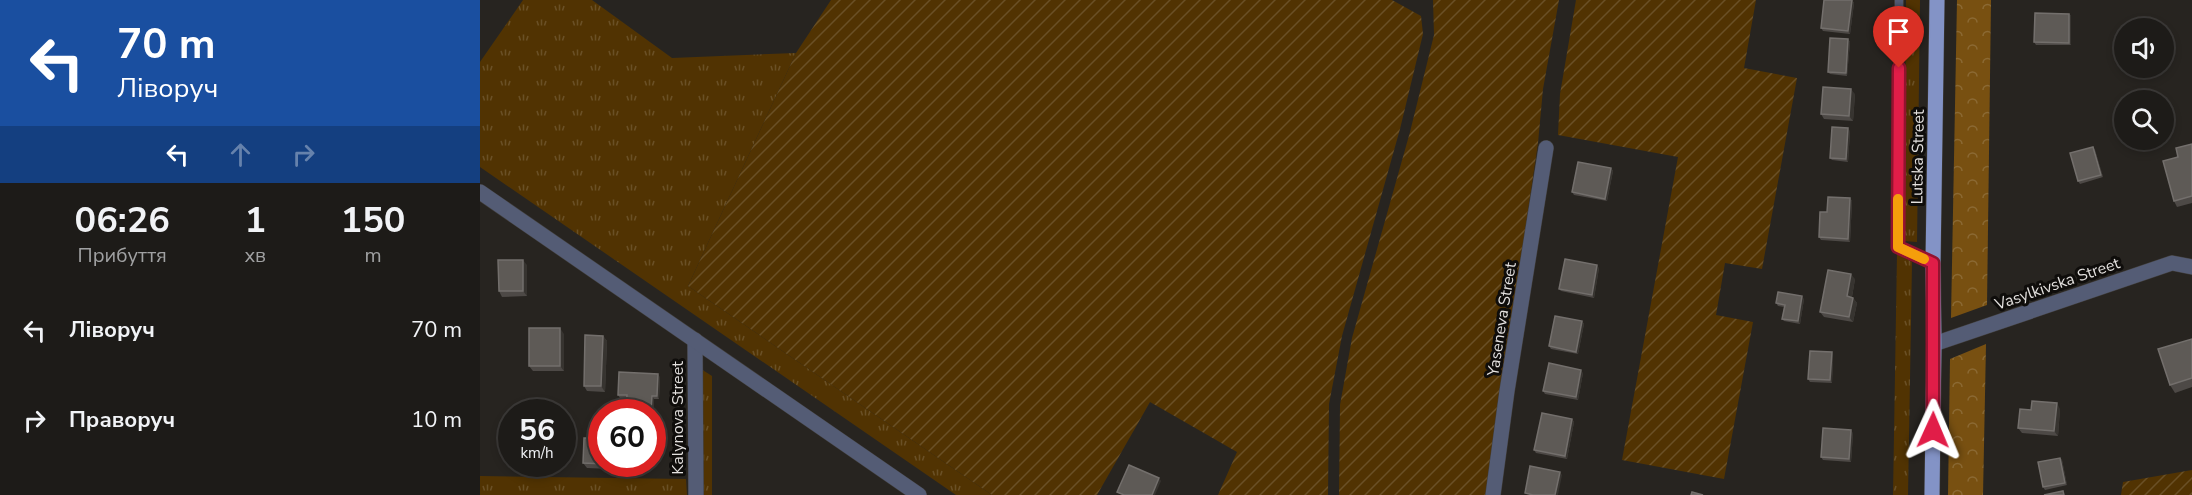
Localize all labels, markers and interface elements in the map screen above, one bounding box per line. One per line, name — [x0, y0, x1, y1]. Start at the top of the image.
pin — [1873, 6, 1924, 68]
icon: arrive — [1882, 15, 1915, 48]
text: 70 m — [117, 16, 216, 73]
map controls — [2114, 18, 2174, 150]
button: sound — [2114, 18, 2174, 78]
icon: left — [18, 24, 96, 102]
text: Ліворуч — [117, 70, 218, 107]
button: search — [2114, 90, 2174, 150]
street label: Lutska Street — [1906, 109, 1930, 205]
icon: left — [161, 138, 194, 171]
icon: ahead — [224, 138, 257, 171]
icon: right — [287, 138, 320, 171]
text: 06:26 — [75, 196, 170, 245]
text: 1 — [244, 196, 266, 245]
text: 150 — [341, 196, 405, 245]
text: Прибуття — [78, 242, 167, 269]
text: хв — [244, 242, 266, 269]
text: m — [364, 242, 382, 269]
street label: Vasylkivska Street — [1991, 252, 2123, 316]
street label: Yaseneva Street — [1482, 260, 1522, 379]
icon: left — [18, 314, 51, 347]
text: Ліворуч — [69, 315, 155, 345]
text: 70 m — [411, 315, 462, 345]
street label: Kalynova Street — [667, 361, 689, 475]
position arrow — [1901, 398, 1965, 462]
speed limit sign: 60 — [588, 399, 666, 477]
icon: right — [18, 404, 51, 437]
text: Праворуч — [69, 405, 175, 435]
text: 10 m — [411, 405, 462, 435]
text: 56 — [519, 410, 555, 451]
text: km/h — [520, 443, 554, 463]

